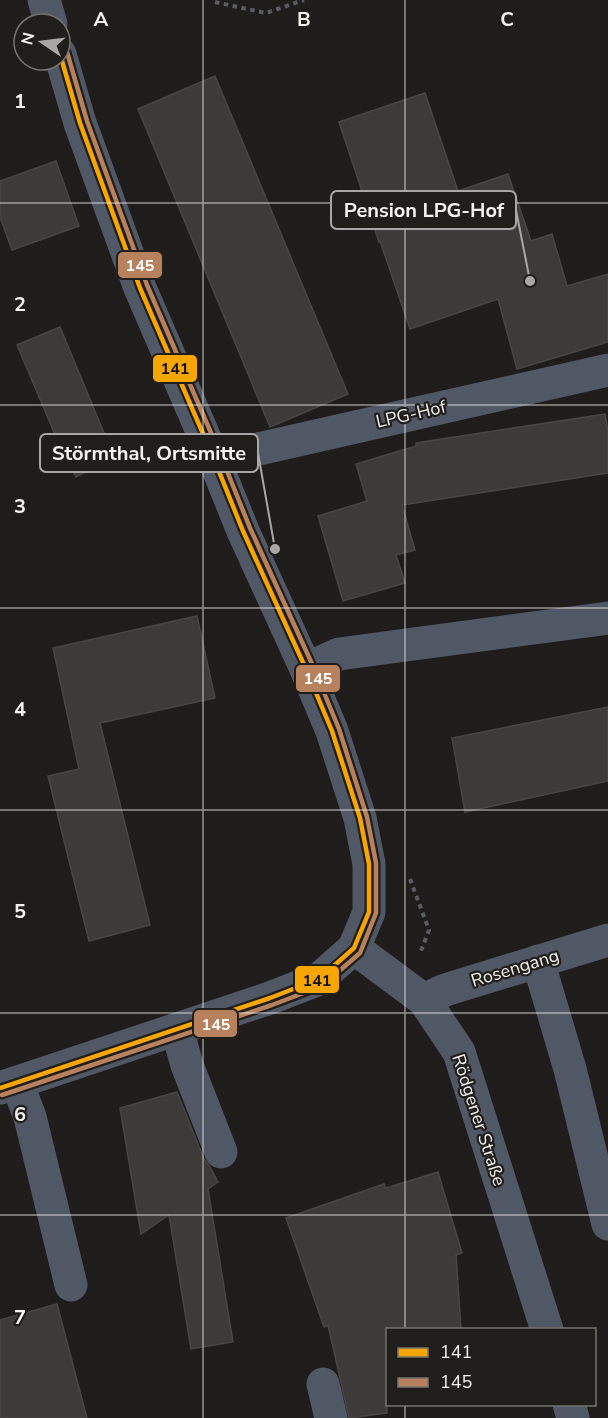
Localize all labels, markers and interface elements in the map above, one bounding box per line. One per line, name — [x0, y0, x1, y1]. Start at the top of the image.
text: A — [94, 6, 109, 33]
text: B — [297, 6, 311, 33]
text: C — [500, 6, 514, 33]
north arrow — [12, 12, 72, 72]
text: N — [16, 30, 41, 47]
text: 1 — [14, 88, 26, 115]
callout: Pension LPG-Hof — [331, 191, 516, 229]
text: Pension LPG-Hof — [344, 197, 505, 224]
line badge: 145 — [117, 251, 163, 279]
text: 145 — [126, 255, 154, 277]
text: 2 — [14, 291, 26, 318]
line badge: 141 — [152, 354, 198, 383]
text: 141 — [161, 358, 189, 380]
street label: LPG-Hof — [374, 394, 449, 434]
callout: Störmthal, Ortsmitte — [40, 434, 258, 472]
text: Störmthal, Ortsmitte — [52, 440, 246, 467]
text: 3 — [14, 493, 26, 520]
line badge: 145 — [295, 664, 341, 693]
text: 145 — [304, 668, 332, 690]
text: 4 — [14, 696, 26, 723]
text: 5 — [14, 898, 26, 925]
street label: Rosengang — [468, 943, 562, 993]
line badge: 141 — [294, 965, 340, 994]
text: 141 — [303, 970, 331, 992]
line badge: 145 — [193, 1009, 238, 1038]
text: 145 — [202, 1014, 230, 1036]
street label: Rödgener Straße — [446, 1051, 512, 1189]
text: 6 — [14, 1101, 26, 1128]
text: 7 — [14, 1304, 26, 1331]
legend — [386, 1328, 596, 1406]
text: 141 — [440, 1340, 472, 1364]
text: 145 — [440, 1370, 472, 1394]

